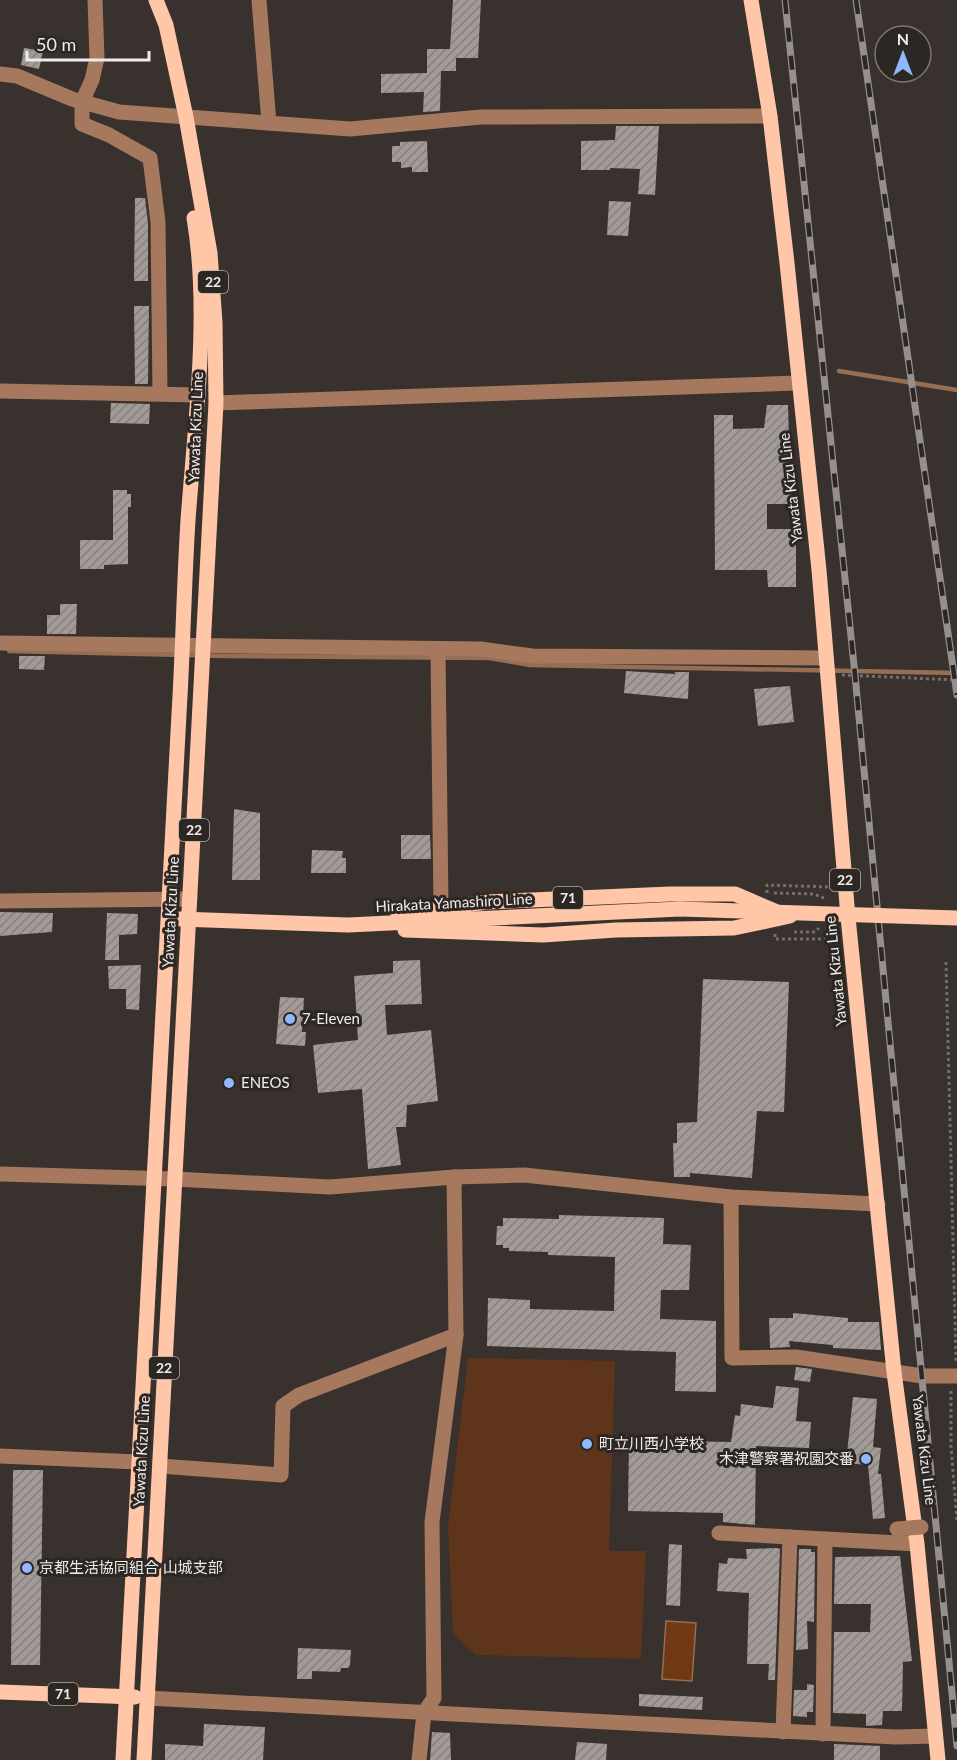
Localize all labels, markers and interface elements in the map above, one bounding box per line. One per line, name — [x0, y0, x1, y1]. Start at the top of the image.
scale bar — [27, 24, 148, 62]
north arrow — [873, 24, 933, 84]
text: N — [897, 29, 909, 48]
text: 50 m — [36, 33, 76, 55]
road number: 22 — [198, 271, 228, 293]
street label: Yawata Kizu Line — [184, 371, 206, 483]
street label: Yawata Kizu Line — [774, 432, 806, 544]
road number: 22 — [179, 819, 209, 841]
street label: Yawata Kizu Line — [158, 856, 182, 968]
road number: 22 — [830, 869, 860, 891]
road number: 71 — [553, 887, 583, 909]
street label: Hirakata Yamashiro Line — [375, 889, 533, 915]
street label: Yawata Kizu Line — [820, 915, 850, 1027]
place label: 7-Eleven — [302, 1009, 360, 1027]
marker: 7-Eleven — [283, 1012, 297, 1026]
place label: ENEOS — [241, 1073, 290, 1091]
marker: ENEOS — [222, 1076, 236, 1090]
road number: 22 — [149, 1357, 179, 1379]
street label: Yawata Kizu Line — [909, 1394, 941, 1506]
street label: Yawata Kizu Line — [129, 1395, 153, 1507]
place label: 町立川西小学校 — [599, 1434, 704, 1452]
marker: 町立川西小学校 — [580, 1437, 594, 1451]
place label: 木津警察署祝園交番 — [719, 1449, 854, 1467]
marker: 木津警察署祝園交番 — [859, 1452, 873, 1466]
place label: 京都生活協同組合 山城支部 — [39, 1558, 223, 1576]
marker: 京都生活協同組合 山城支部 — [20, 1561, 34, 1575]
road number: 71 — [48, 1683, 78, 1705]

